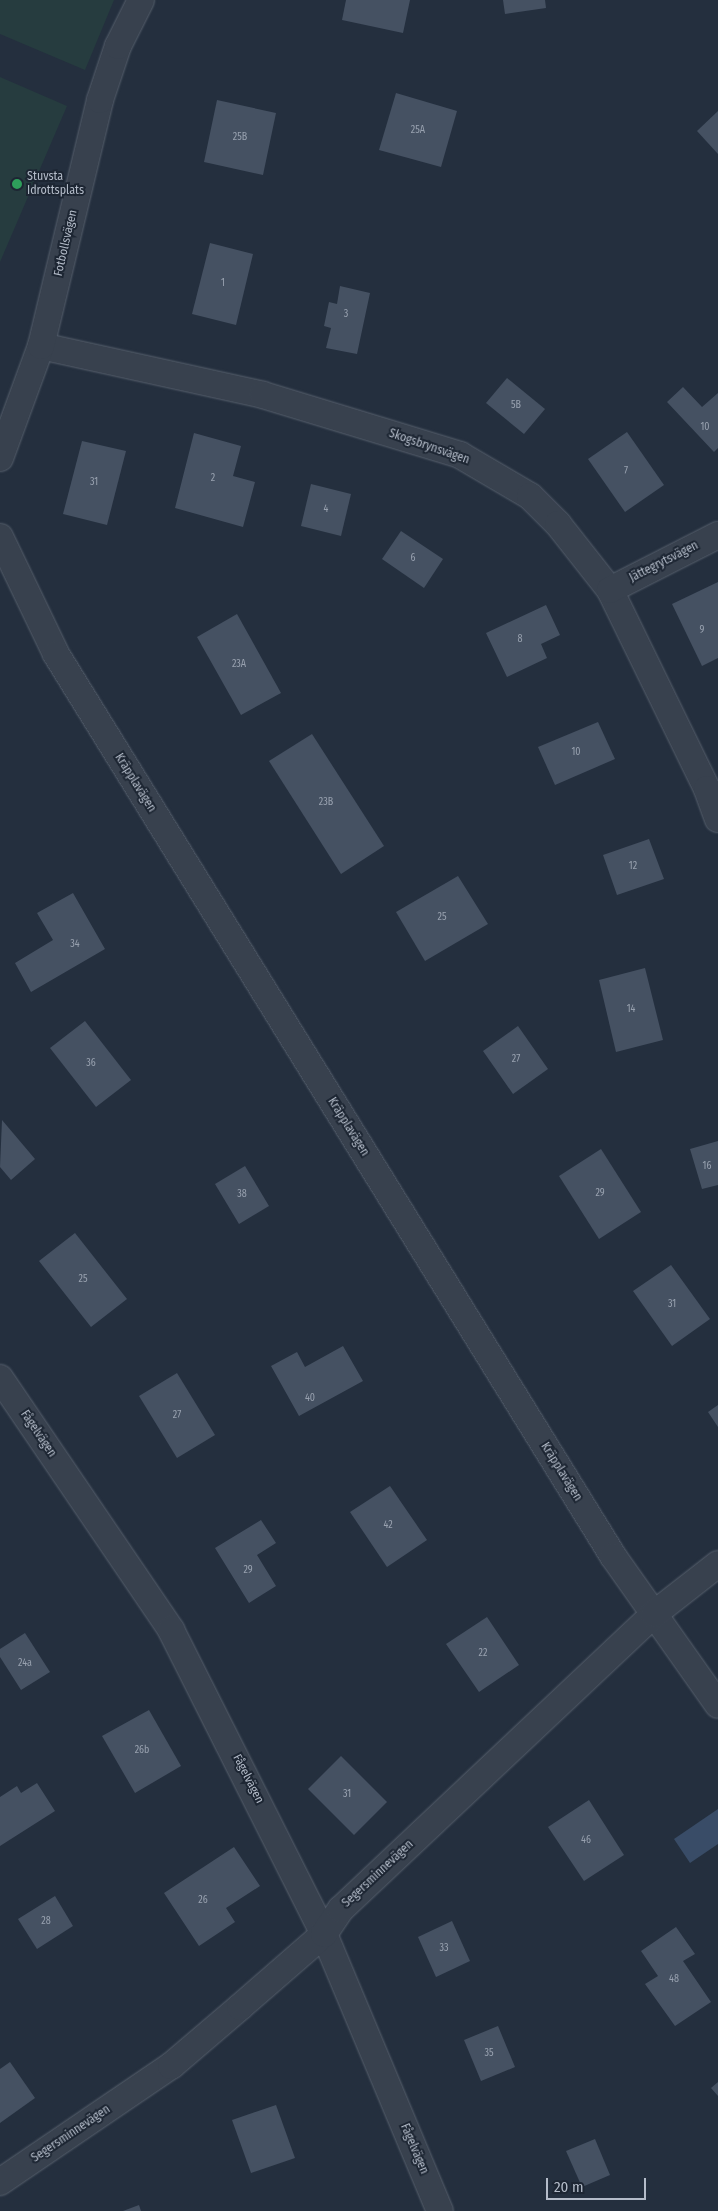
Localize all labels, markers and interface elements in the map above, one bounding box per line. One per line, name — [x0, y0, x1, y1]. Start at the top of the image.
house number: 25A — [411, 125, 425, 137]
house number: 25B — [233, 132, 247, 144]
place label: Stuvsta Idrottsplats — [27, 170, 84, 198]
marker: Stuvsta Idrottsplats — [11, 178, 23, 190]
street label: Fotbollsvägen — [51, 208, 81, 278]
house number: 1 — [221, 278, 225, 290]
house number: 3 — [344, 309, 348, 321]
house number: 5B — [511, 400, 521, 412]
house number: 10 — [700, 422, 710, 434]
street label: Skogsbrynsvägen — [387, 426, 471, 468]
house number: 7 — [624, 466, 628, 478]
house number: 2 — [211, 473, 215, 485]
house number: 31 — [90, 477, 98, 489]
house number: 4 — [324, 504, 328, 516]
street label: Jättegrytsvägen — [627, 538, 701, 586]
house number: 6 — [411, 553, 415, 565]
house number: 9 — [700, 625, 704, 637]
house number: 8 — [518, 634, 522, 646]
house number: 23A — [232, 659, 246, 671]
house number: 10 — [571, 747, 581, 759]
street label: Kräpplavägen — [111, 751, 159, 815]
house number: 23B — [319, 797, 333, 809]
house number: 12 — [629, 861, 637, 873]
house number: 25 — [438, 912, 446, 924]
house number: 34 — [70, 939, 80, 951]
house number: 14 — [627, 1004, 635, 1016]
house number: 27 — [512, 1054, 520, 1066]
house number: 36 — [86, 1058, 96, 1070]
street label: Kräpplavägen — [324, 1095, 372, 1159]
house number: 16 — [703, 1161, 711, 1173]
house number: 29 — [595, 1188, 605, 1200]
house number: 38 — [237, 1189, 247, 1201]
house number: 25 — [79, 1274, 87, 1286]
house number: 31 — [668, 1299, 676, 1311]
house number: 40 — [305, 1393, 315, 1405]
street label: Fågelvägen — [17, 1408, 59, 1460]
house number: 27 — [173, 1410, 181, 1422]
street label: Kräpplavägen — [537, 1440, 585, 1504]
house number: 42 — [383, 1520, 393, 1532]
house number: 29 — [243, 1565, 253, 1577]
house number: 22 — [479, 1648, 487, 1660]
house number: 24a — [18, 1658, 32, 1670]
house number: 26b — [135, 1745, 149, 1757]
street label: Fågelvägen — [229, 1752, 267, 1806]
house number: 31 — [343, 1789, 351, 1801]
house number: 46 — [581, 1835, 591, 1847]
street label: Segersminnevägen — [340, 1837, 416, 1911]
house number: 26 — [198, 1895, 208, 1907]
house number: 28 — [41, 1916, 51, 1928]
house number: 33 — [439, 1943, 449, 1955]
house number: 48 — [669, 1974, 679, 1986]
house number: 35 — [484, 2048, 494, 2060]
street label: Segersminnevägen — [29, 2102, 113, 2166]
street label: Fågelvägen — [397, 2122, 431, 2176]
scale bar — [548, 2168, 648, 2200]
text: 20 m — [554, 2178, 584, 2196]

